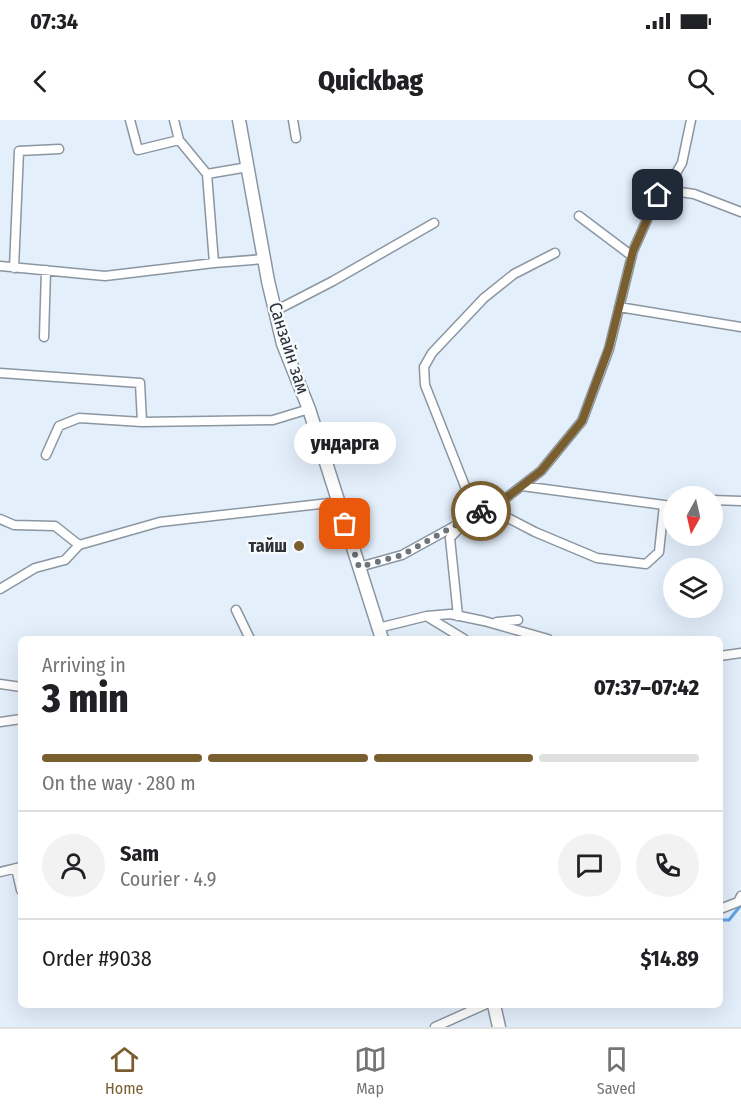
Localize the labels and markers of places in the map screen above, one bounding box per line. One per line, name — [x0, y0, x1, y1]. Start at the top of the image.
pin — [632, 169, 683, 220]
callout: ундарга — [294, 422, 396, 464]
pin — [319, 498, 370, 549]
place label: тайш — [249, 535, 287, 557]
marker: тайш — [292, 539, 306, 553]

